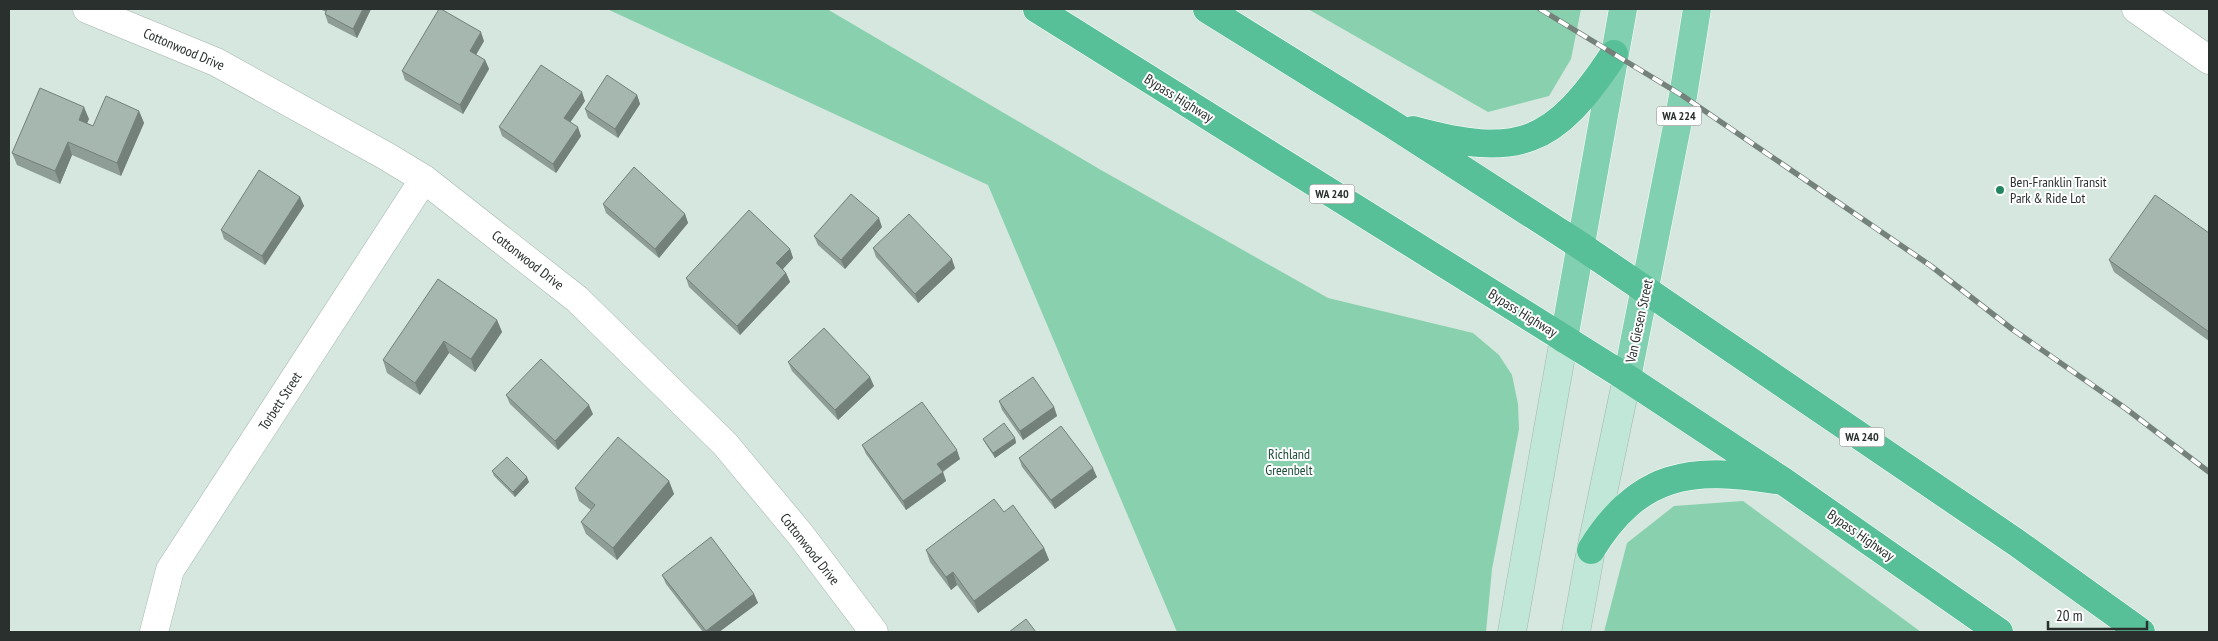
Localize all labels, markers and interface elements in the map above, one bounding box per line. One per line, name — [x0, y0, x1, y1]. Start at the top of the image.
street label: Cottonwood Drive — [141, 24, 228, 74]
street label: Bypass Highway — [1141, 70, 1217, 127]
road number: WA 224 — [1656, 106, 1702, 125]
place label: Ben-Franklin Transit Park & Ride Lot — [2010, 173, 2107, 207]
road number: WA 240 — [1310, 184, 1354, 203]
marker: Ben-Franklin Transit Park & Ride Lot — [1994, 184, 2006, 196]
street label: Cottonwood Drive — [488, 226, 568, 294]
street label: Van Giesen Street — [1621, 277, 1657, 365]
street label: Bypass Highway — [1485, 285, 1561, 342]
street label: Torbett Street — [254, 368, 306, 434]
road number: WA 240 — [1840, 428, 1884, 447]
park label: Richland Greenbelt — [1265, 445, 1313, 479]
street label: Bypass Highway — [1824, 505, 1899, 565]
street label: Cottonwood Drive — [776, 509, 844, 589]
scale bar — [2048, 598, 2147, 630]
text: 20 m — [2056, 606, 2082, 625]

